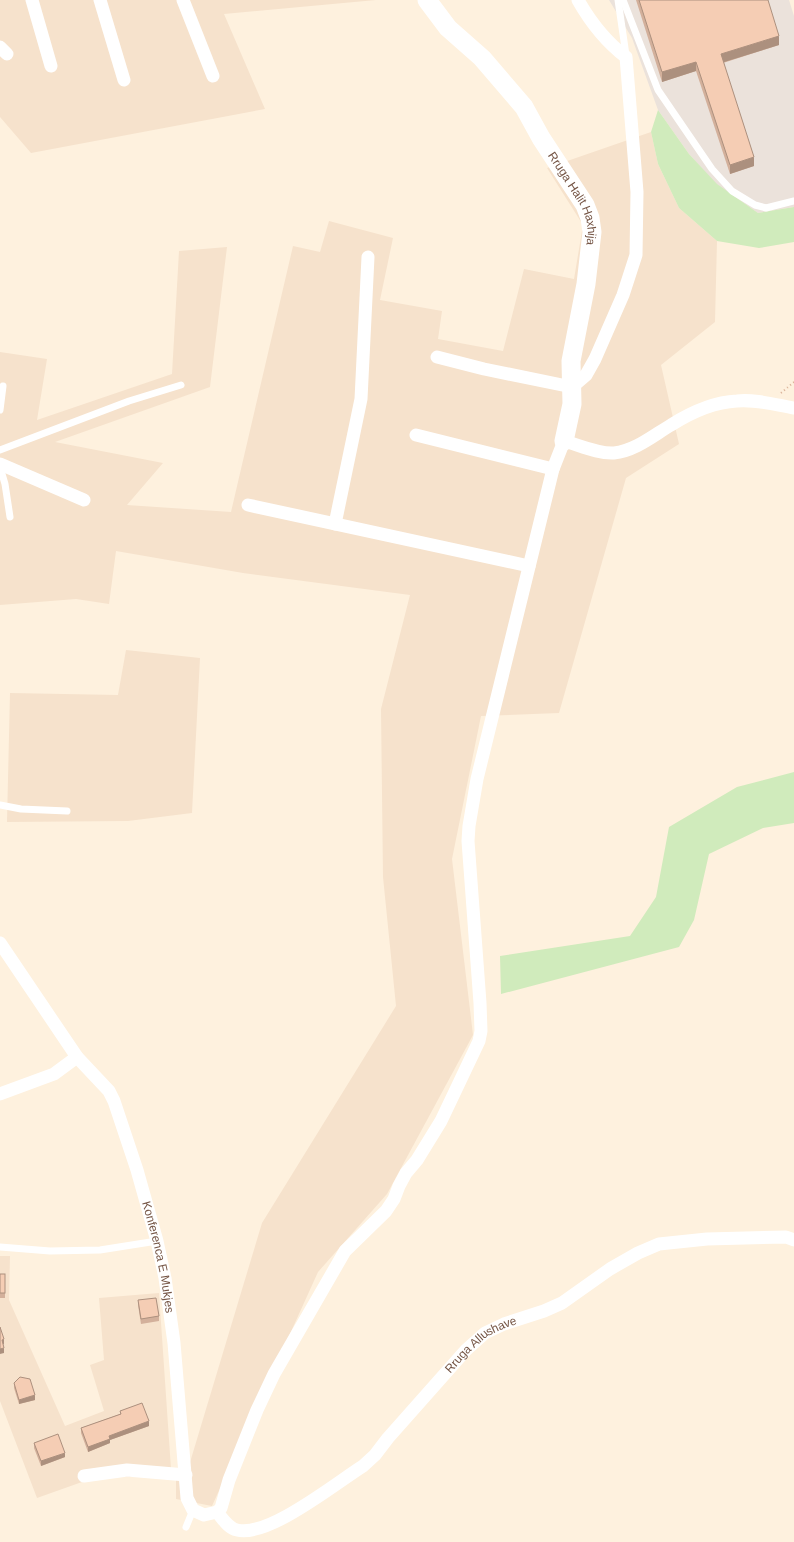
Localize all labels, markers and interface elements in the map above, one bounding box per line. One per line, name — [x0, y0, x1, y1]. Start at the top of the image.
street label: Rruga Halit Haxhija — [545, 149, 599, 246]
street label: Konferenca E Mukjes — [139, 1200, 177, 1314]
street label: Rruga Allushave — [442, 1313, 519, 1376]

